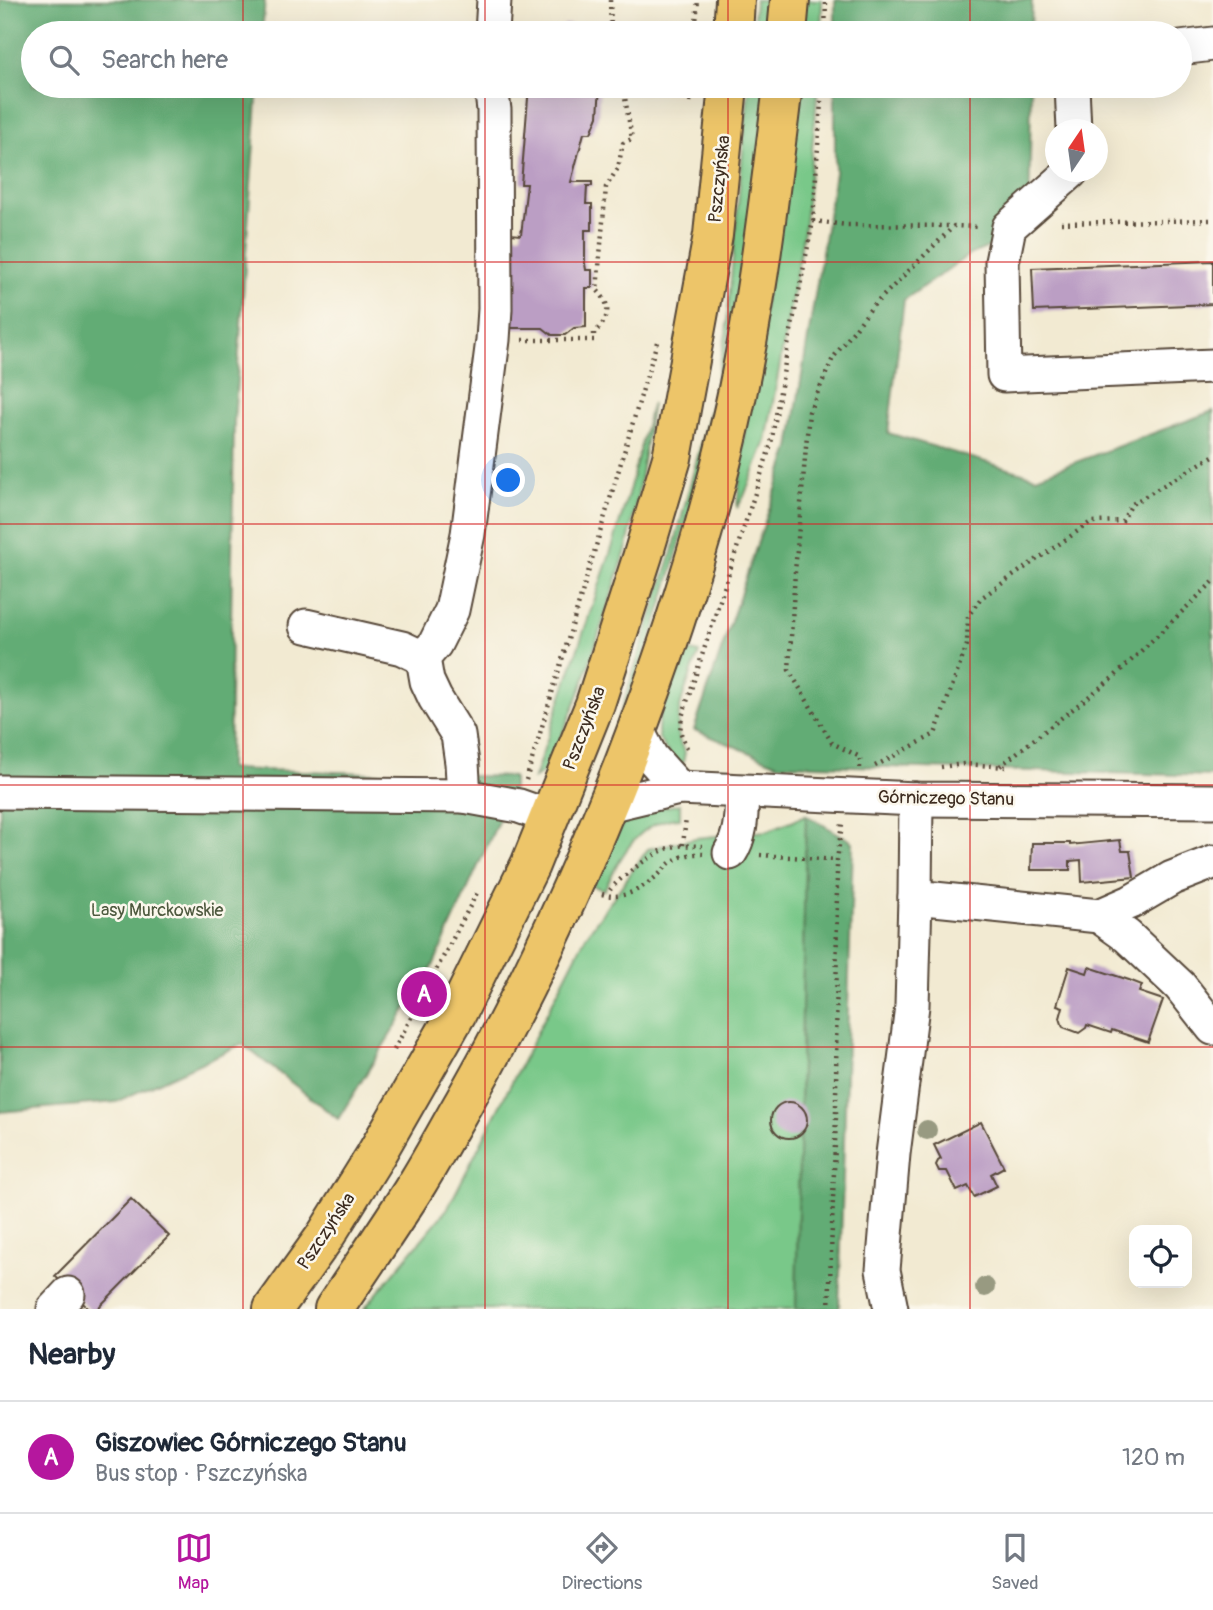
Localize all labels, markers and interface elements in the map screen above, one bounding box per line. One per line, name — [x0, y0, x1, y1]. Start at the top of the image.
search box — [21, 21, 1192, 98]
icon: search — [45, 41, 83, 79]
text: Search here — [101, 44, 228, 76]
north arrow — [1045, 119, 1108, 182]
street label: Pszczyńska — [703, 134, 736, 224]
your location — [491, 463, 525, 497]
street label: Pszczyńska — [558, 683, 611, 773]
street label: Górniczego Stanu — [878, 786, 1014, 811]
park label: Lasy Murckowskie — [91, 899, 223, 922]
pin: A — [401, 968, 447, 1020]
street label: Pszczyńska — [292, 1188, 361, 1274]
map controls — [1129, 1225, 1192, 1288]
button: locate — [1129, 1225, 1192, 1288]
text: Nearby — [28, 1336, 115, 1373]
text: Giszowiec Górniczego Stanu — [95, 1427, 407, 1459]
text: A — [44, 1443, 58, 1472]
text: 120 m — [1122, 1443, 1185, 1472]
text: Bus stop · Pszczyńska — [95, 1459, 308, 1488]
tab: Map — [175, 1529, 213, 1595]
tab: Directions — [562, 1529, 642, 1595]
tab: Saved — [991, 1529, 1038, 1595]

